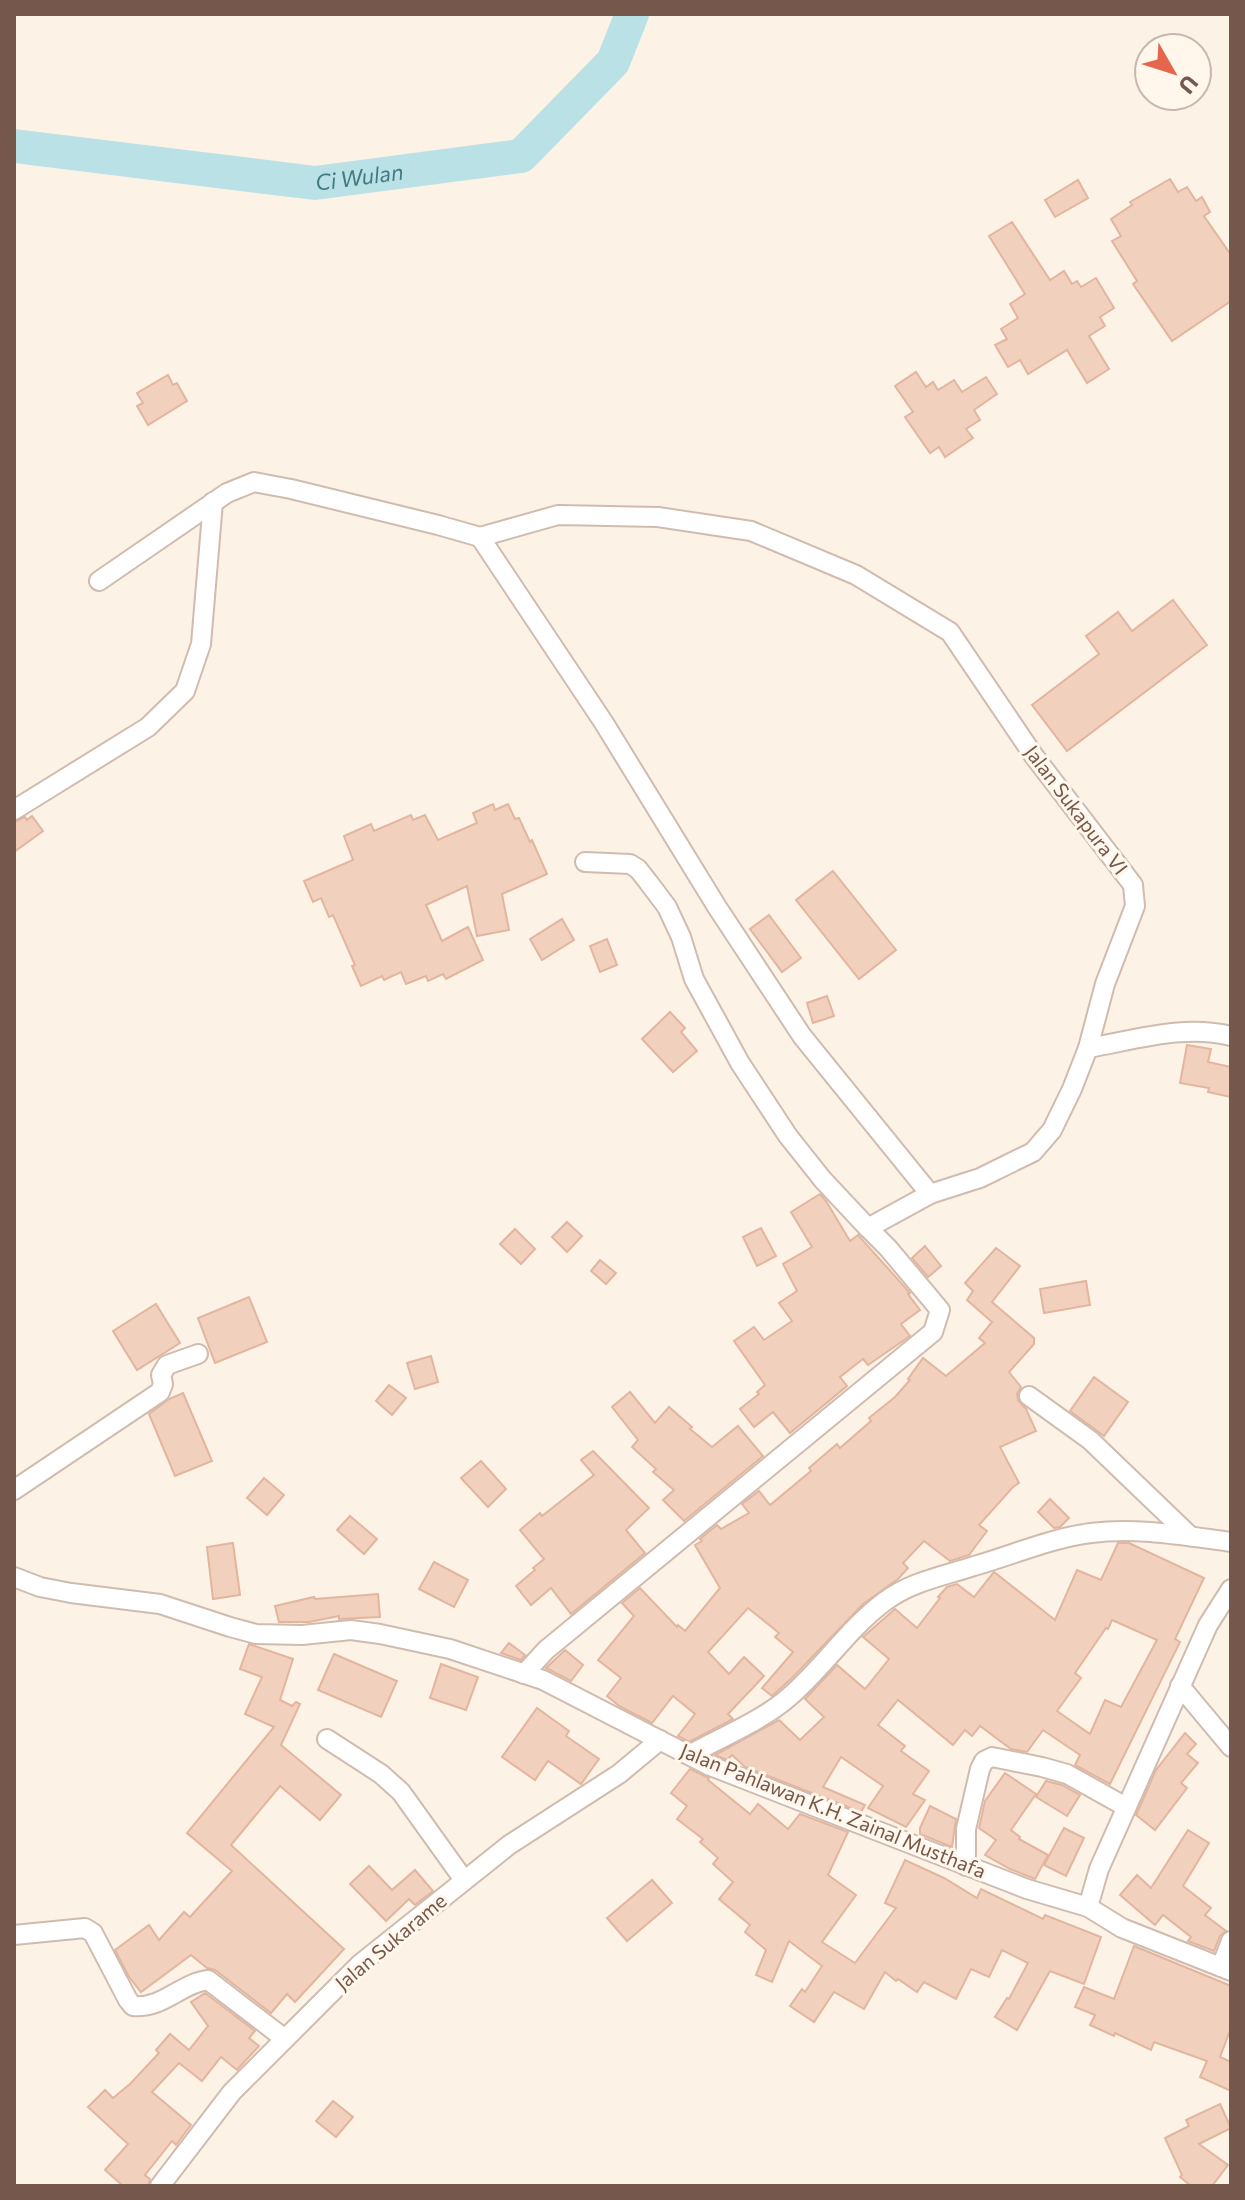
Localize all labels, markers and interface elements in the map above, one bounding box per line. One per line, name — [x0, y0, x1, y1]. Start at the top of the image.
north arrow — [1133, 32, 1213, 112]
text: U — [1173, 70, 1204, 100]
water label: Ci Wulan — [314, 158, 405, 196]
street label: Jalan Sukapura VI — [1020, 740, 1133, 879]
street label: Jalan Pahlawan K.H. Zainal Musthafa — [677, 1738, 990, 1883]
street label: Jalan Sukarame — [330, 1888, 451, 1995]

